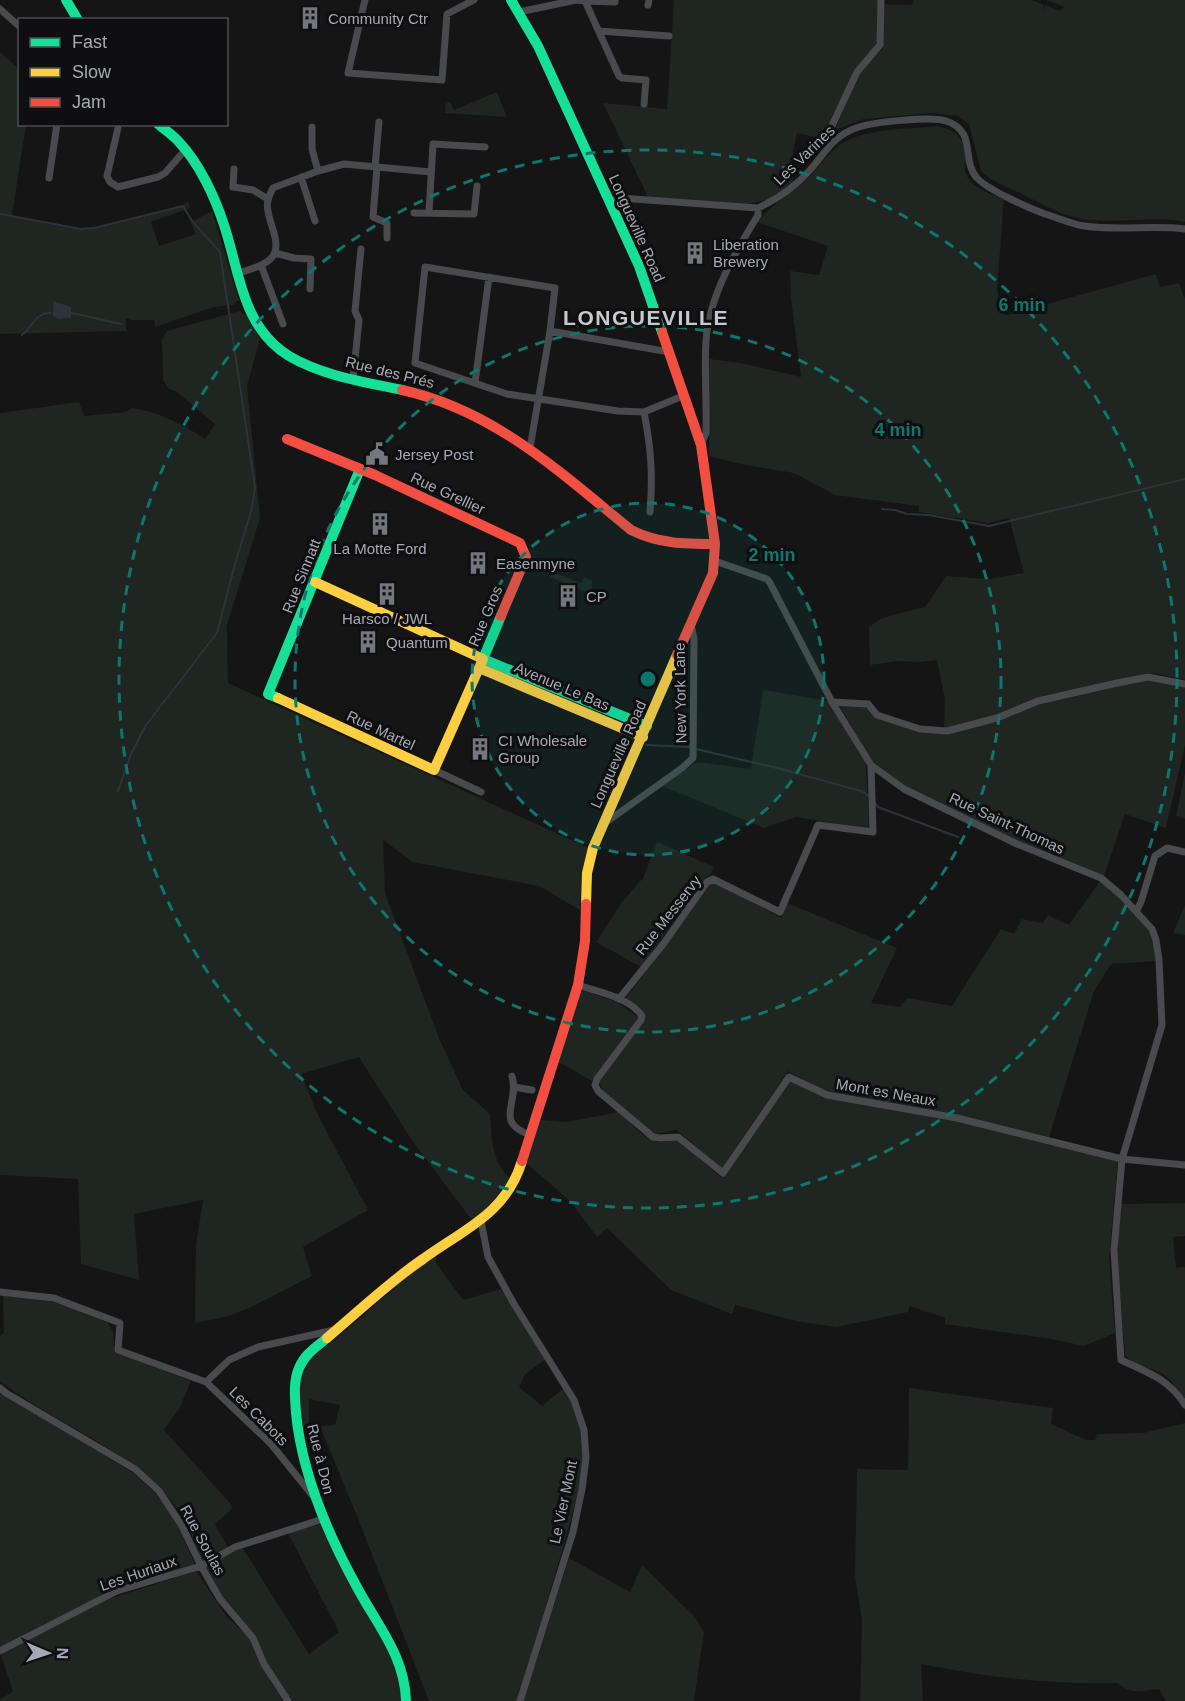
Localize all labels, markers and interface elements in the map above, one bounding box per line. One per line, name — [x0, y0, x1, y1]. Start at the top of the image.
building icon: Community Ctr — [297, 5, 323, 31]
place label: Community Ctr — [328, 10, 428, 27]
legend — [18, 18, 228, 126]
text: Fast — [72, 32, 107, 52]
text: Slow — [72, 62, 112, 82]
text: Jam — [72, 92, 106, 112]
street label: Les Varines — [770, 122, 838, 188]
street label: Longueville Road — [606, 172, 668, 284]
place label: Liberation Brewery — [713, 236, 779, 270]
building icon: Liberation Brewery — [682, 240, 708, 266]
text: 6 min — [998, 295, 1046, 315]
district label: LONGUEVILLE — [563, 306, 729, 329]
street label: Rue des Prés — [344, 353, 436, 391]
text: 4 min — [874, 420, 922, 440]
public building icon: Jersey Post — [364, 441, 390, 467]
place label: Jersey Post — [395, 446, 474, 463]
street label: Rue Grellier — [408, 468, 488, 518]
building icon: La Motte Ford — [367, 511, 393, 537]
street label: Rue Sinnatt — [278, 536, 324, 616]
place label: La Motte Ford — [333, 540, 427, 557]
text: 2 min — [748, 545, 796, 565]
building icon: Easenmyne — [465, 550, 491, 576]
place label: Easenmyne — [496, 555, 575, 572]
building icon: Harsco / JWL — [374, 581, 400, 607]
street label: Rue Gros — [465, 583, 505, 649]
building icon: CP — [555, 583, 581, 609]
place label: CP — [586, 588, 607, 605]
place label: Harsco / JWL — [342, 610, 432, 627]
building icon: Quantum — [355, 629, 381, 655]
place label: Quantum — [386, 634, 448, 651]
street label: New York Lane — [671, 642, 689, 744]
street label: Avenue Le Bas — [512, 658, 612, 714]
centre of rings — [638, 669, 658, 689]
street label: Longueville Road — [587, 698, 649, 810]
street label: Rue Martel — [344, 707, 418, 753]
place label: CI Wholesale Group — [498, 732, 587, 766]
building icon: CI Wholesale Group — [467, 736, 493, 762]
street label: Rue Saint-Thomas — [947, 789, 1067, 857]
street label: Rue Messervy — [632, 872, 705, 958]
street label: Mont es Neaux — [835, 1075, 938, 1109]
street label: Les Cabots — [226, 1383, 292, 1449]
street label: Rue à Don — [304, 1422, 338, 1496]
street label: Le Vier Mont — [546, 1458, 580, 1545]
street label: Rue Soulas — [177, 1502, 229, 1578]
street label: Les Huriaux — [97, 1552, 179, 1594]
north arrow — [18, 1623, 78, 1683]
text: N — [54, 1647, 71, 1660]

